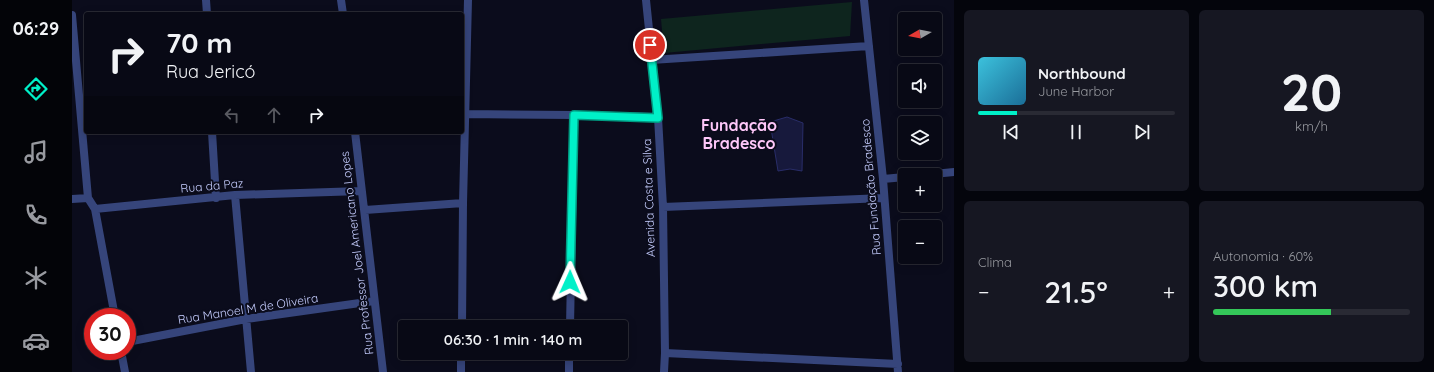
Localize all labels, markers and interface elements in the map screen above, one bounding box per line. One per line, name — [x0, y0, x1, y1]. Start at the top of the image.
north arrow — [898, 12, 942, 56]
map controls — [898, 12, 942, 264]
text: 06:29 — [13, 17, 59, 40]
text: 70 m — [166, 25, 232, 60]
icon: right — [100, 28, 152, 80]
pin — [633, 28, 667, 62]
icon: arrive — [639, 34, 661, 56]
text: 20 — [1281, 59, 1342, 124]
text: Rua Jericó — [166, 60, 255, 83]
button: sound — [898, 64, 942, 108]
text: Northbound — [1038, 64, 1126, 83]
icon: directions — [22, 75, 50, 103]
text: June Harbor — [1038, 83, 1114, 99]
icon: left — [221, 104, 243, 126]
icon: ahead — [263, 104, 285, 126]
icon: right — [305, 104, 327, 126]
district label: Fundação Bradesco — [701, 115, 777, 153]
button: layers — [898, 116, 942, 160]
street label: Rua Fundação Bradesco — [857, 118, 884, 256]
text: km/h — [1295, 118, 1328, 134]
icon: previous — [1000, 121, 1022, 143]
icon: pause — [1065, 121, 1087, 143]
icon: next — [1131, 121, 1153, 143]
icon: music — [22, 138, 50, 166]
street label: Avenida Costa e Silva — [639, 139, 658, 258]
street label: Rua Professor Joel Americano Lopes — [337, 150, 376, 356]
button: + — [898, 168, 942, 212]
street label: Rua da Paz — [180, 175, 244, 196]
icon: phone — [22, 201, 50, 229]
button: − — [898, 220, 942, 264]
text: Autonomia · 60% — [1213, 248, 1313, 264]
text: Clima — [978, 254, 1012, 270]
position arrow — [549, 261, 591, 303]
icon: climate — [22, 264, 50, 292]
text: 300 km — [1213, 267, 1318, 305]
text: 21.5° — [1044, 273, 1108, 311]
text: − — [978, 278, 989, 306]
text: + — [1163, 278, 1175, 306]
street label: Rua Manoel M de Oliveira — [177, 290, 319, 327]
speed limit sign: 30 — [84, 308, 136, 360]
icon: car — [22, 327, 50, 355]
text: 06:30 · 1 min · 140 m — [444, 330, 582, 349]

